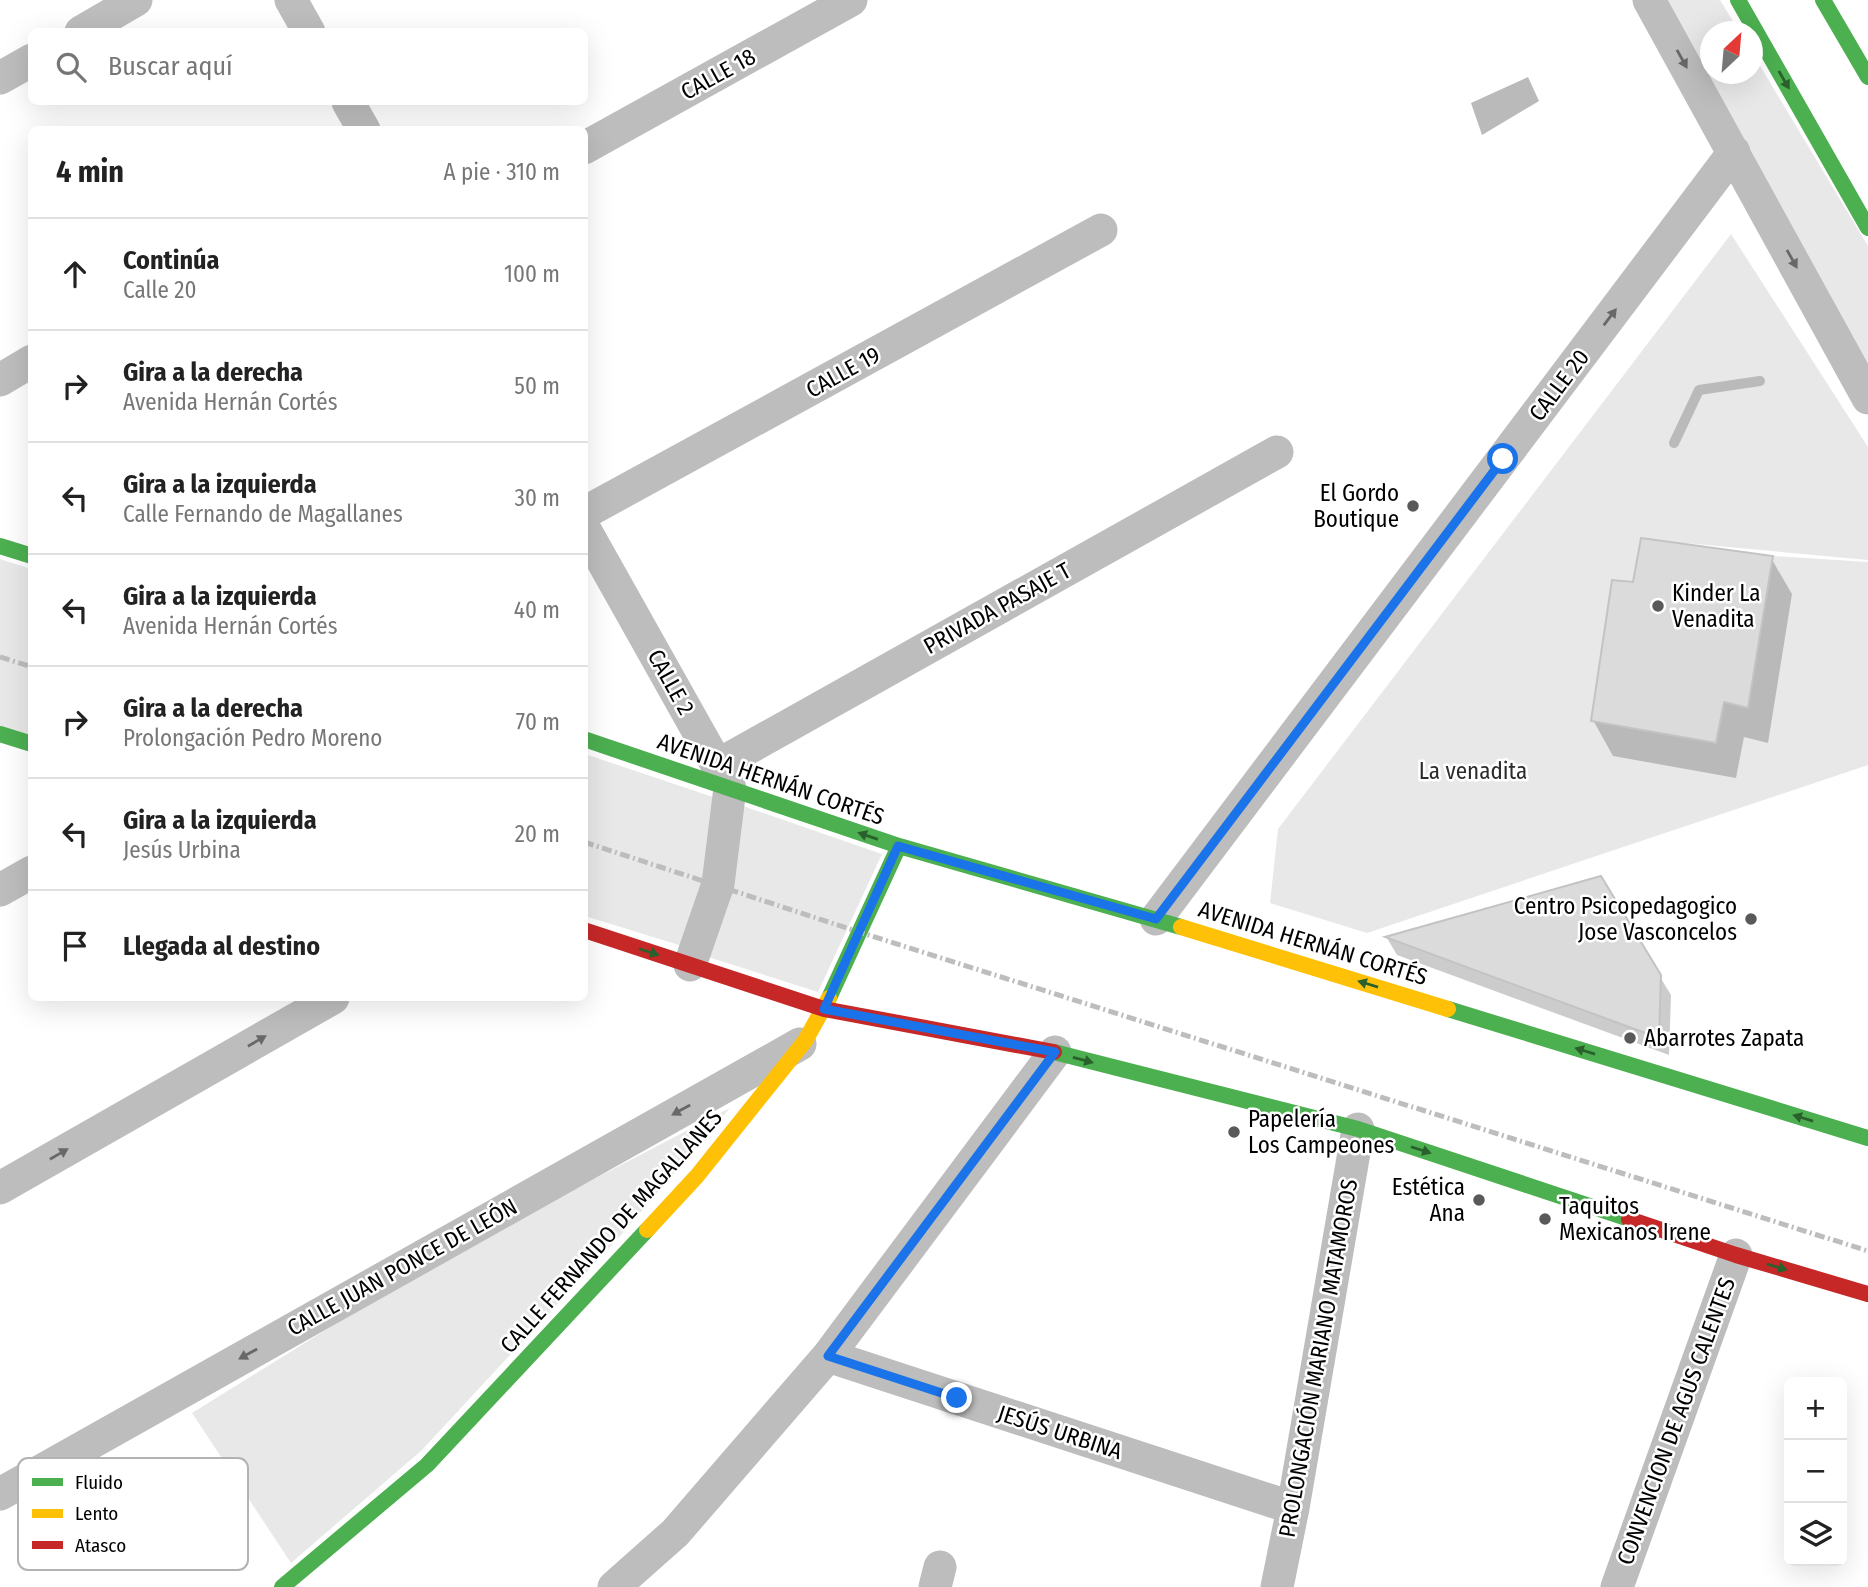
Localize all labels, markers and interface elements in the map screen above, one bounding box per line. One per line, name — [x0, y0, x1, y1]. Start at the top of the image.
north arrow — [1700, 21, 1763, 84]
search box — [28, 28, 588, 105]
street label: CALLE 18 — [676, 42, 760, 106]
icon: search — [52, 48, 90, 86]
one-way arrow — [1676, 50, 1688, 69]
text: Buscar aquí — [108, 51, 233, 82]
one-way arrow — [1778, 71, 1790, 90]
text: 4 min — [56, 154, 124, 190]
text: A pie · 310 m — [444, 158, 560, 186]
text: Continúa — [123, 245, 220, 276]
one-way arrow — [1786, 249, 1798, 268]
icon: ahead — [56, 255, 94, 293]
text: 100 m — [504, 260, 560, 288]
text: Calle 20 — [123, 276, 196, 304]
one-way arrow — [1603, 307, 1617, 326]
street label: CALLE 19 — [801, 340, 885, 404]
street label: CALLE 20 — [1523, 344, 1595, 426]
text: Gira a la derecha — [123, 357, 303, 388]
icon: right — [56, 367, 94, 405]
text: 50 m — [514, 372, 560, 400]
text: Avenida Hernán Cortés — [123, 388, 337, 416]
route start — [1487, 443, 1518, 474]
text: Gira a la izquierda — [123, 469, 317, 500]
icon: left — [56, 479, 94, 517]
place label: El Gordo Boutique — [1313, 479, 1399, 533]
text: 30 m — [515, 484, 560, 512]
marker: El Gordo Boutique — [1405, 498, 1421, 514]
text: Calle Fernando de Magallanes — [123, 500, 403, 528]
street label: PRIVADA PASAJE T — [919, 556, 1076, 660]
place label: Kinder La Venadita — [1672, 579, 1761, 633]
text: Gira a la izquierda — [123, 581, 317, 612]
icon: left — [56, 591, 94, 629]
text: 40 m — [514, 596, 560, 624]
marker: Kinder La Venadita — [1650, 598, 1666, 614]
text: Avenida Hernán Cortés — [123, 612, 337, 640]
street label: CALLE 2 — [642, 644, 700, 720]
text: Gira a la derecha — [123, 693, 303, 724]
icon: right — [56, 703, 94, 741]
text: 70 m — [516, 708, 560, 736]
text: Prolongación Pedro Moreno — [123, 724, 382, 752]
street label: AVENIDA HERNÁN CORTÉS — [654, 726, 888, 831]
park label: La venadita — [1419, 757, 1527, 785]
text: Gira a la izquierda — [123, 805, 317, 836]
icon: left — [56, 815, 94, 853]
text: 20 m — [515, 820, 560, 848]
one-way arrow — [857, 830, 878, 841]
text: Jesús Urbina — [123, 836, 241, 864]
place label: Centro Psicopedagogico Jose Vasconcelos — [1514, 892, 1737, 946]
street label: AVENIDA HERNÁN CORTÉS — [1195, 894, 1431, 991]
marker: Centro Psicopedagogico Jose Vasconcelos — [1743, 911, 1759, 927]
icon: arrive — [56, 927, 94, 965]
text: Llegada al destino — [123, 931, 320, 962]
one-way arrow — [639, 947, 660, 957]
one-way arrow — [1357, 979, 1378, 989]
place label: Abarrotes Zapata — [1644, 1024, 1804, 1052]
marker: Abarrotes Zapata — [1622, 1030, 1638, 1046]
one-way arrow — [247, 1035, 266, 1048]
one-way arrow — [1575, 1045, 1596, 1056]
one-way arrow — [1073, 1055, 1094, 1065]
street label: CALLE FERNANDO DE MAGALLANES — [494, 1103, 728, 1359]
one-way arrow — [672, 1104, 691, 1116]
place label: Papelería Los Campeones — [1248, 1105, 1395, 1159]
one-way arrow — [1792, 1112, 1813, 1123]
marker: Papelería Los Campeones — [1226, 1124, 1242, 1140]
one-way arrow — [1411, 1145, 1432, 1156]
one-way arrow — [50, 1148, 69, 1161]
place label: Estética Ana — [1392, 1173, 1465, 1227]
street label: PROLONGACIÓN MARIANO MATAMOROS — [1273, 1177, 1363, 1539]
street label: CALLE JUAN PONCE DE LEÓN — [282, 1192, 522, 1342]
marker: Estética Ana — [1471, 1192, 1487, 1208]
place label: Taquitos Mexicanos Irene — [1559, 1192, 1711, 1246]
marker: Taquitos Mexicanos Irene — [1537, 1211, 1553, 1227]
one-way arrow — [1767, 1262, 1788, 1272]
street label: CONVENCION DE AGUS CALENTES — [1611, 1274, 1741, 1568]
one-way arrow — [239, 1348, 258, 1360]
map controls — [1784, 1377, 1847, 1566]
button: + — [1784, 1377, 1847, 1440]
route end — [941, 1382, 972, 1413]
street label: JESÚS URBINA — [994, 1398, 1126, 1465]
button: − — [1784, 1440, 1847, 1503]
legend — [18, 1458, 248, 1570]
text: Fluido — [75, 1471, 123, 1494]
text: Lento — [75, 1502, 118, 1525]
button: layers — [1784, 1503, 1847, 1566]
text: Atasco — [75, 1534, 126, 1557]

